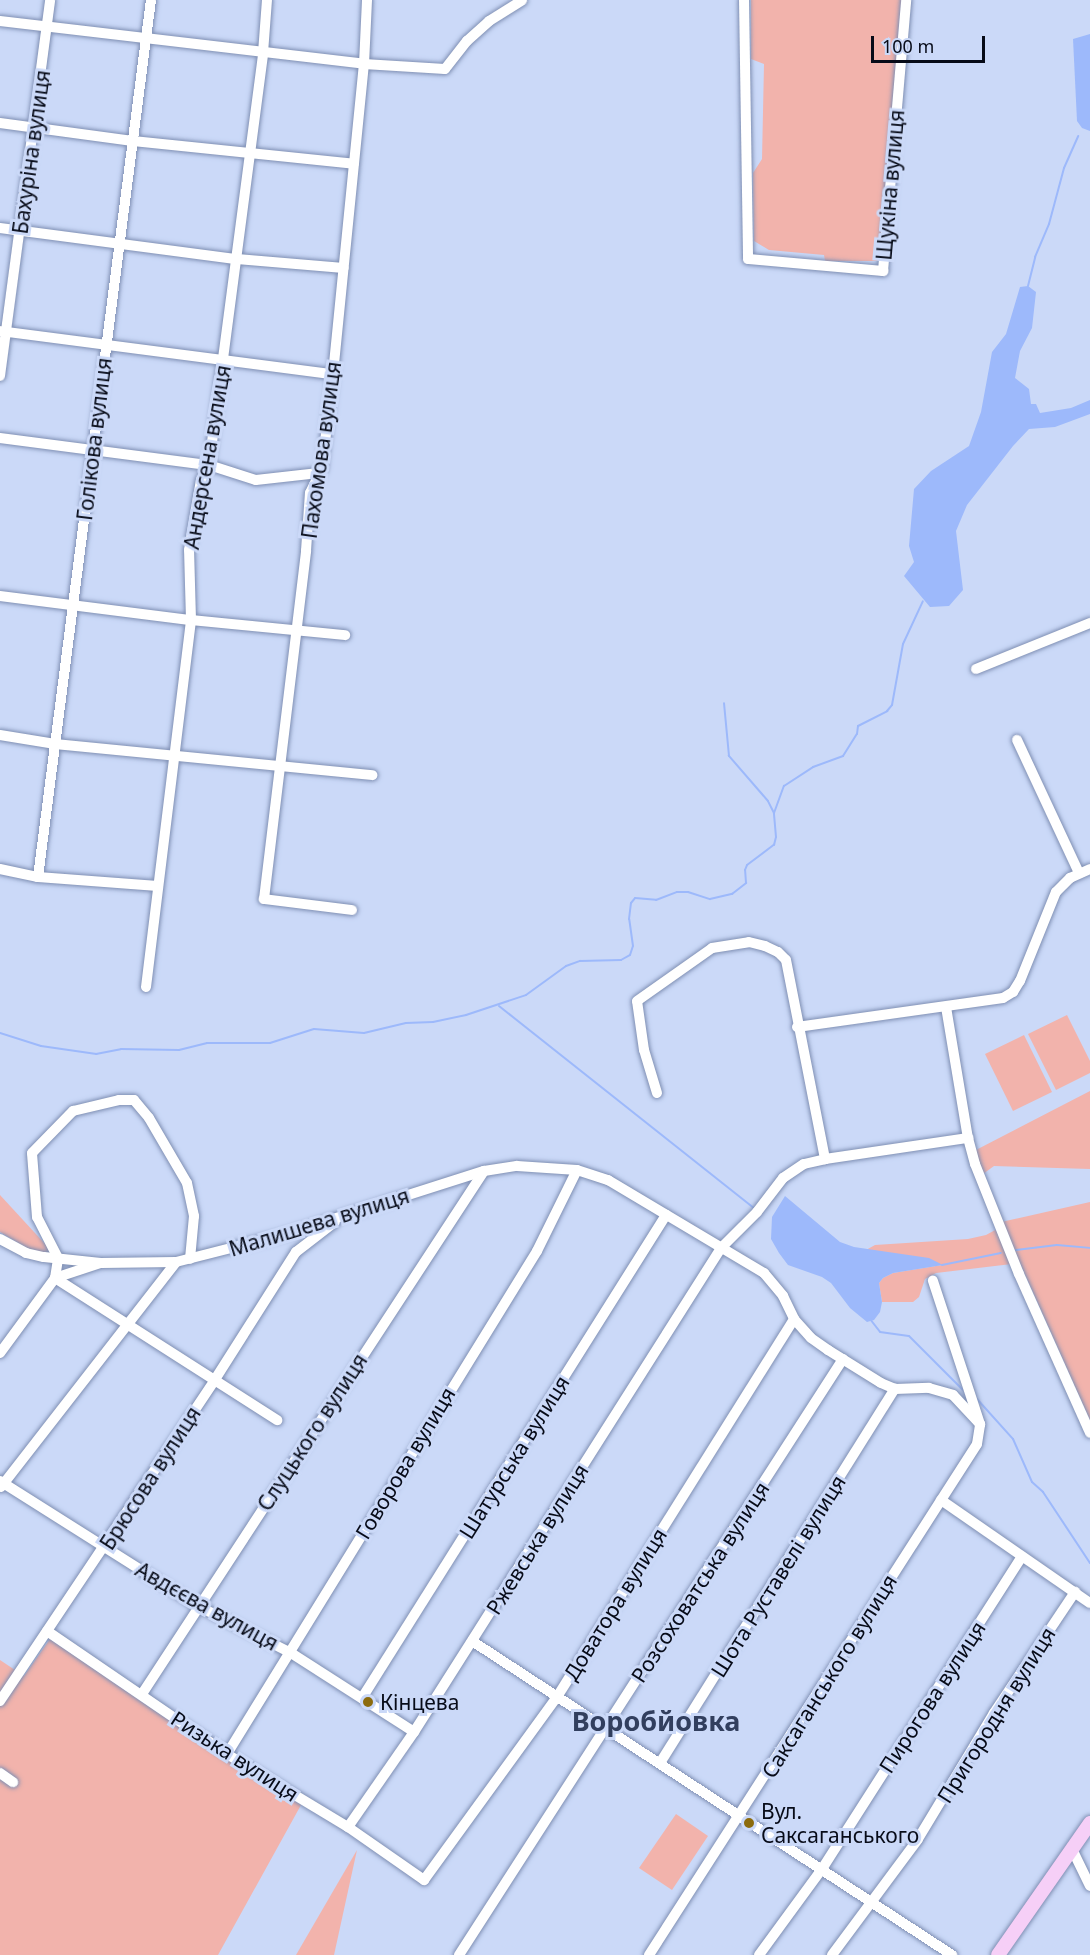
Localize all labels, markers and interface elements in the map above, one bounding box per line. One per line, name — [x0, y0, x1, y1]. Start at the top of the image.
scale bar — [874, 24, 988, 62]
text: 100 m — [882, 34, 934, 58]
street label: Бахуріна вулиця — [7, 68, 55, 236]
street label: Щукіна вулиця — [871, 109, 909, 261]
street label: Голікова вулиця — [72, 356, 116, 522]
street label: Пахомова вулиця — [296, 360, 346, 540]
street label: Андерсена вулиця — [178, 363, 236, 551]
street label: Малишева вулиця — [226, 1183, 412, 1261]
street label: Слуцького вулиця — [252, 1349, 372, 1515]
street label: Шатурська вулиця — [454, 1371, 574, 1543]
street label: Говорова вулиця — [350, 1383, 460, 1543]
street label: Брюсова вулиця — [94, 1402, 206, 1554]
street label: Ржевська вулиця — [480, 1459, 594, 1619]
street label: Шота Руставелі вулиця — [705, 1470, 851, 1682]
street label: Розсоховатська вулиця — [626, 1477, 774, 1687]
street label: Доватора вулиця — [558, 1523, 672, 1685]
street label: Авдєєва вулиця — [131, 1556, 283, 1656]
street label: Саксаганського вулиця — [756, 1570, 902, 1782]
street label: Пирогова вулиця — [874, 1616, 990, 1778]
street label: Пригородня вулиця — [932, 1622, 1060, 1808]
place label: Кінцева — [380, 1689, 459, 1715]
marker: Кінцева — [361, 1695, 375, 1709]
street label: Ризька вулиця — [167, 1705, 303, 1807]
district label: Воробйовка — [572, 1705, 740, 1737]
place label: Вул. Саксаганського — [761, 1798, 919, 1848]
marker: Вул. Саксаганського — [742, 1816, 756, 1830]

